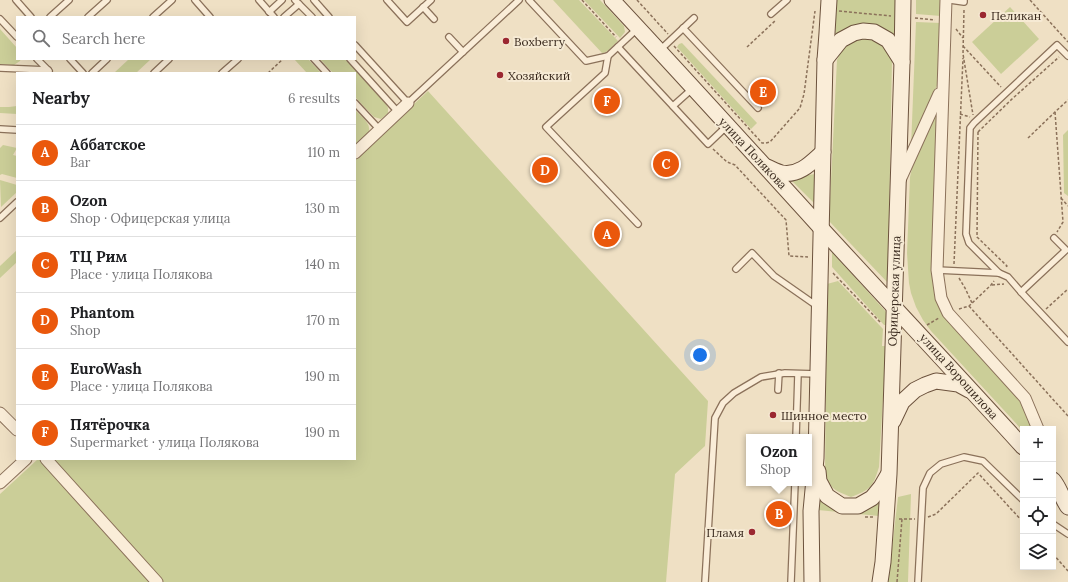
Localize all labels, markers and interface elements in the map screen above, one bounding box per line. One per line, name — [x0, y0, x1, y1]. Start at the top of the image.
place label: Пеликан — [991, 8, 1041, 23]
marker: Пеликан — [978, 10, 988, 20]
search box — [16, 16, 356, 60]
icon: search — [30, 27, 52, 49]
text: Search here — [62, 29, 145, 48]
place label: Boxberry — [514, 34, 566, 49]
marker: Boxberry — [501, 36, 511, 46]
place label: Хозяйский — [508, 68, 570, 83]
marker: Хозяйский — [495, 70, 505, 80]
pin: E — [750, 77, 776, 107]
pin: F — [594, 86, 620, 116]
text: Nearby — [32, 87, 90, 109]
text: 6 results — [288, 90, 340, 107]
street label: улица Полякова — [716, 114, 790, 192]
text: Аббатское — [70, 135, 146, 154]
text: A — [41, 144, 49, 161]
text: 110 m — [307, 144, 340, 161]
pin: C — [653, 149, 679, 179]
text: Bar — [70, 154, 90, 171]
pin: D — [532, 155, 558, 185]
text: Ozon — [70, 191, 107, 210]
text: B — [41, 200, 49, 217]
text: 130 m — [305, 200, 340, 217]
text: Shop · Офицерская улица — [70, 210, 230, 227]
pin: A — [594, 219, 620, 249]
street label: Офицерская улица — [885, 235, 903, 347]
text: ТЦ Рим — [70, 247, 127, 266]
text: C — [41, 256, 49, 273]
text: 140 m — [305, 256, 340, 273]
text: Place · улица Полякова — [70, 266, 213, 283]
text: Phantom — [70, 303, 135, 322]
text: D — [40, 312, 50, 329]
text: 170 m — [306, 312, 340, 329]
text: Shop — [70, 322, 101, 339]
street label: улица Ворошилова — [916, 330, 1002, 422]
your location — [690, 345, 710, 365]
text: EuroWash — [70, 359, 142, 378]
text: E — [41, 368, 49, 385]
text: 190 m — [305, 368, 340, 385]
text: Place · улица Полякова — [70, 378, 213, 395]
place label: Шинное место — [781, 408, 867, 423]
marker: Шинное место — [768, 410, 778, 420]
text: Пятёрочка — [70, 415, 150, 434]
text: F — [41, 424, 49, 441]
text: 190 m — [305, 424, 340, 441]
map controls — [1020, 426, 1056, 570]
button: + — [1020, 426, 1056, 462]
text: Supermarket · улица Полякова — [70, 434, 259, 451]
popup — [746, 434, 812, 486]
text: Ozon — [760, 442, 798, 461]
text: Shop — [760, 461, 791, 478]
button: − — [1020, 462, 1056, 498]
button: locate — [1020, 498, 1056, 534]
pin: B — [766, 499, 792, 529]
place label: Пламя — [706, 525, 744, 540]
marker: Пламя — [747, 527, 757, 537]
button: layers — [1020, 534, 1056, 570]

